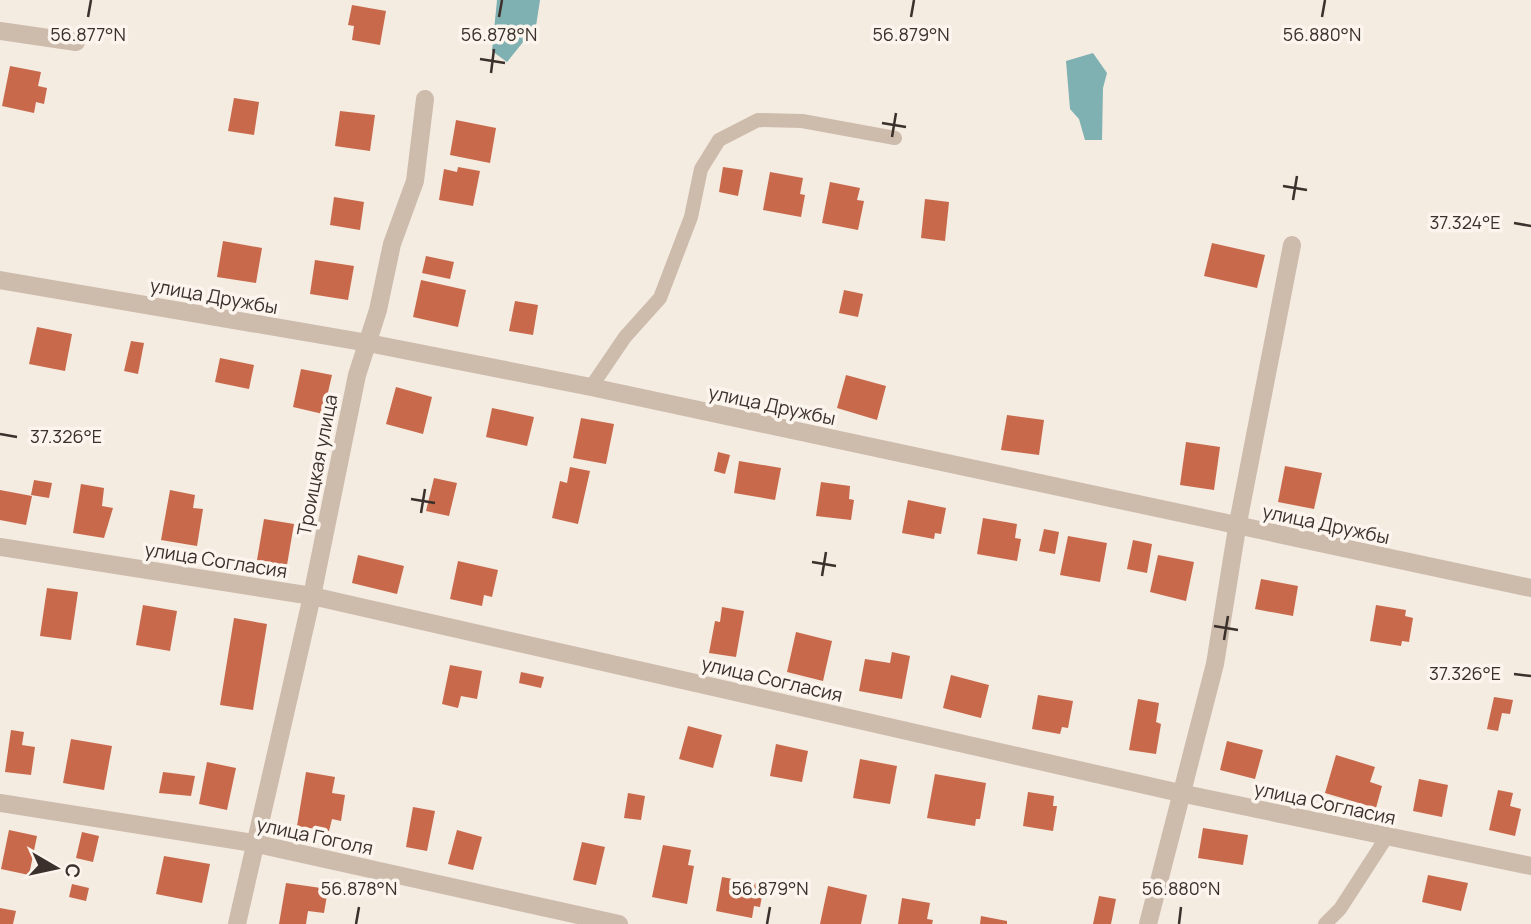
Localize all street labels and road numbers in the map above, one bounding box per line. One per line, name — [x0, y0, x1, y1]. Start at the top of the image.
street label: улица Дружбы — [148, 272, 280, 320]
street label: улица Дружбы — [706, 379, 838, 431]
street label: Троицкая улица — [291, 392, 343, 538]
street label: улица Дружбы — [1260, 498, 1392, 550]
street label: улица Согласия — [143, 536, 289, 584]
street label: улица Согласия — [699, 650, 845, 708]
street label: улица Согласия — [1252, 775, 1398, 831]
street label: улица Гоголя — [254, 811, 376, 861]

